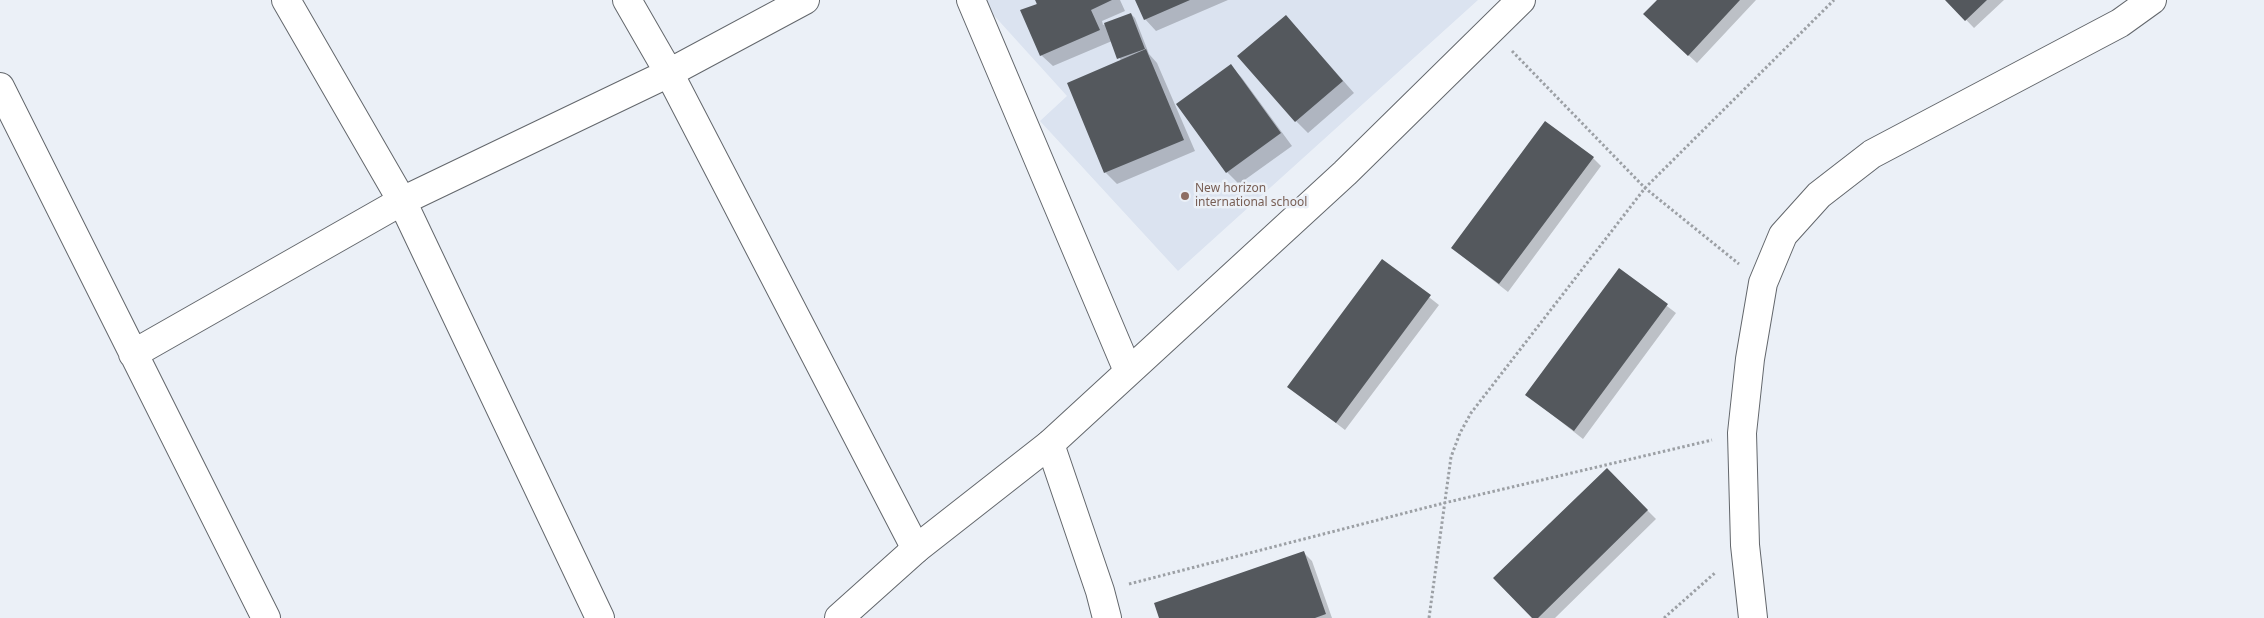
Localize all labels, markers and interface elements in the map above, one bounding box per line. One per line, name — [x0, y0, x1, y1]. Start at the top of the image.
place label: New horizon international school — [1195, 182, 1307, 210]
marker: New horizon international school — [1179, 190, 1191, 202]

